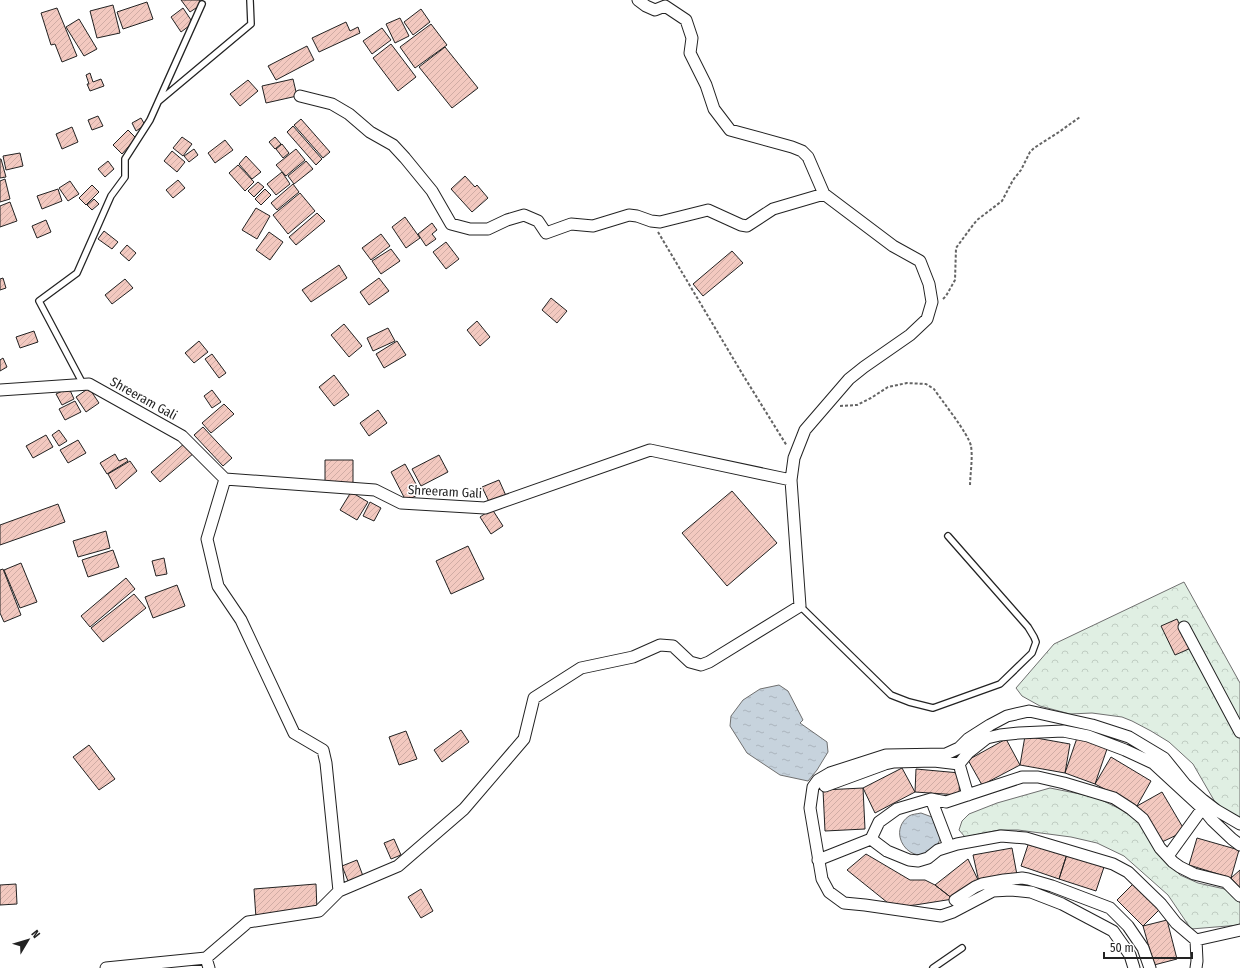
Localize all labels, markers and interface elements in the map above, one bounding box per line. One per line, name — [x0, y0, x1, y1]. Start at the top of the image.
street label: Shreeram Gali — [108, 374, 180, 423]
street label: Shreeram Gali — [407, 482, 482, 501]
north arrow — [8, 920, 48, 960]
text: N — [28, 928, 43, 941]
scale bar — [1104, 934, 1192, 960]
text: 50 m — [1110, 941, 1134, 955]

